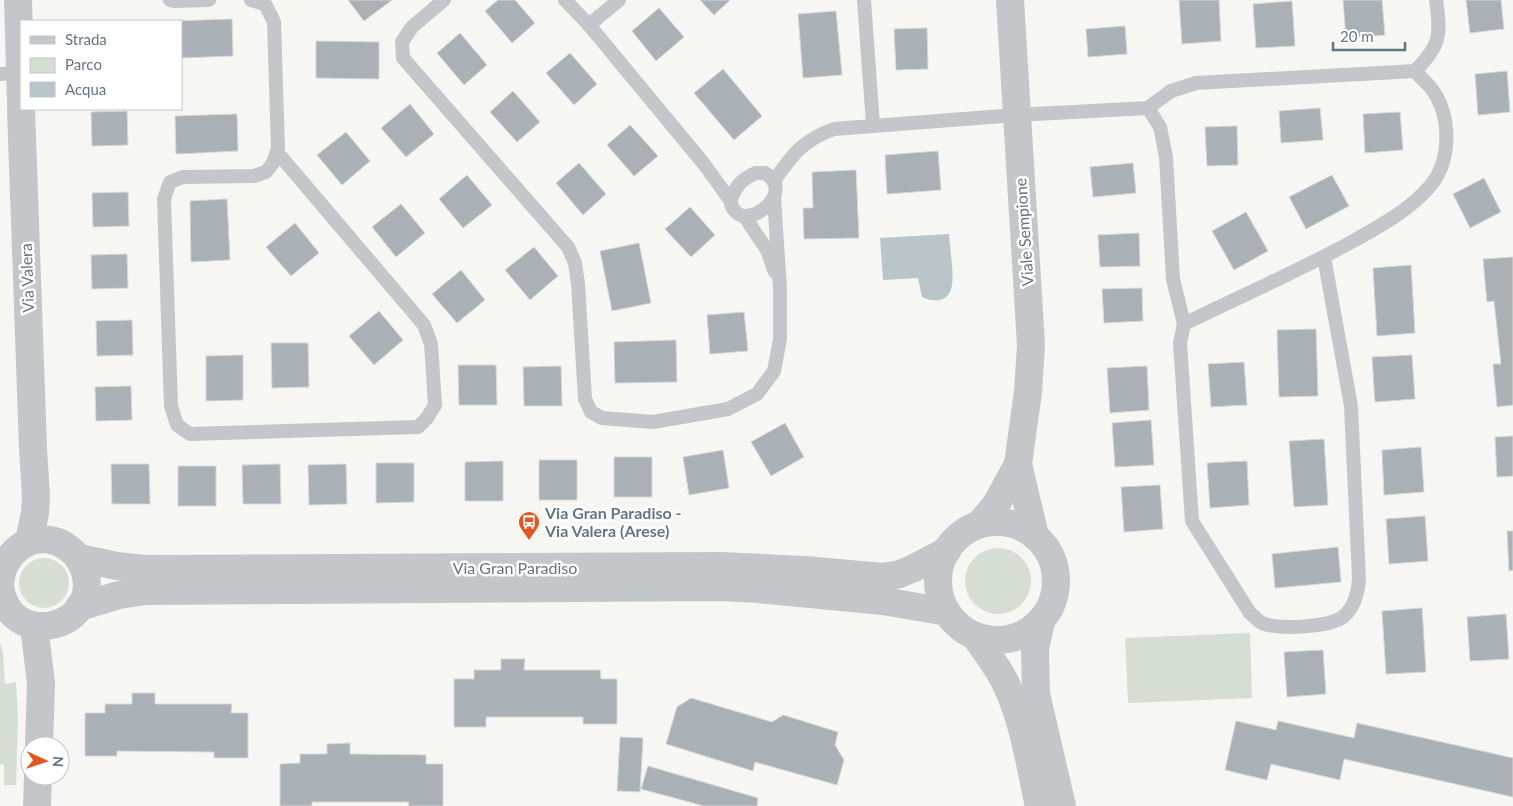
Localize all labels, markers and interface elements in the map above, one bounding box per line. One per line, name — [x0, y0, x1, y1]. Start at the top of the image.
legend — [20, 20, 182, 110]
scale bar — [1333, 20, 1406, 52]
text: 20 m — [1340, 27, 1374, 45]
text: Strada — [65, 30, 107, 48]
text: Parco — [65, 55, 102, 73]
text: Acqua — [65, 80, 106, 98]
street label: Viale Sempione — [1010, 177, 1037, 287]
street label: Via Valera — [16, 243, 37, 313]
place label: Via Gran Paradiso - Via Valera (Arese) — [544, 503, 682, 540]
bus stop icon: Via Gran Paradiso - Via Valera (Arese) — [517, 510, 541, 541]
street label: Via Gran Paradiso — [453, 558, 577, 577]
north arrow — [20, 736, 70, 786]
text: N — [50, 756, 67, 768]

